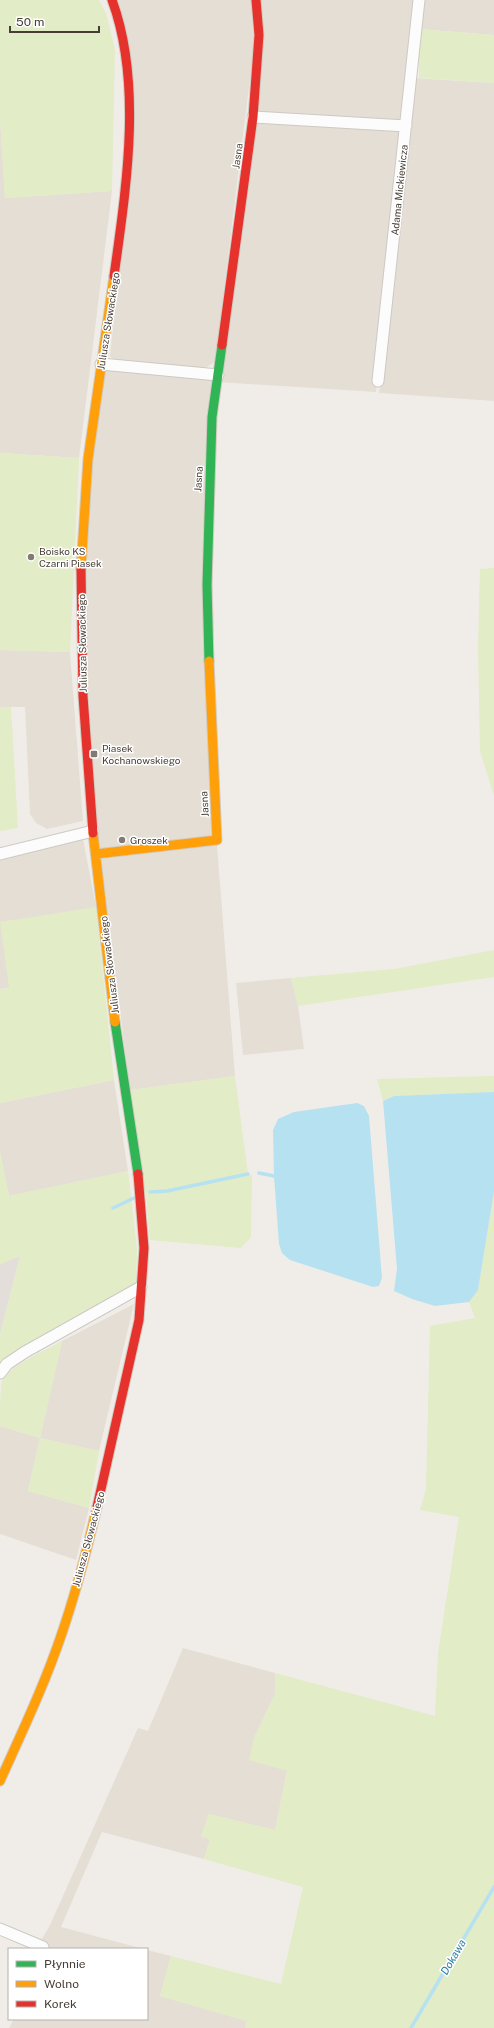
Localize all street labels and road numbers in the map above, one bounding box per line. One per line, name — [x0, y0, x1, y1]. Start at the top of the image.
street label: Jasna — [229, 142, 245, 170]
street label: Adama Mickiewicza — [388, 144, 410, 236]
street label: Juliusza Słowackiego — [94, 271, 122, 371]
street label: Jasna — [191, 466, 205, 492]
street label: Juliusza Słowackiego — [75, 593, 89, 692]
street label: Jasna — [197, 791, 211, 817]
street label: Juliusza Słowackiego — [97, 915, 121, 1015]
street label: Juliusza Słowackiego — [69, 1490, 107, 1588]

